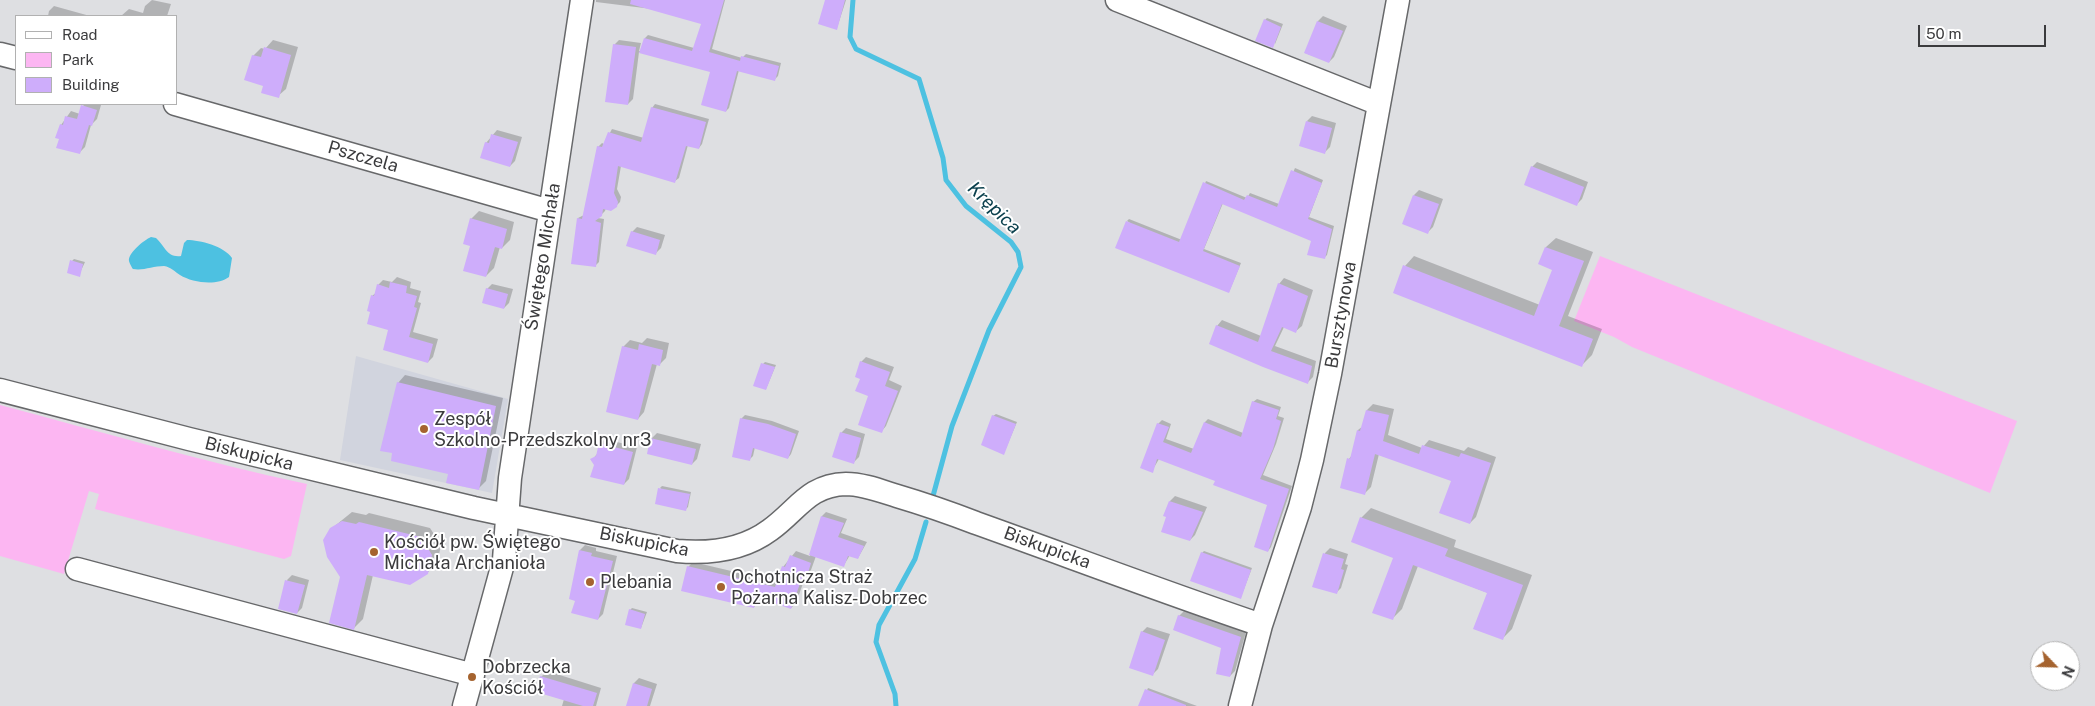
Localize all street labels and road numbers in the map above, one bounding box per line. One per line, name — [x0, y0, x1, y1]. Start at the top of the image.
street label: Pszczela — [325, 137, 401, 177]
street label: Świętego Michała — [521, 182, 565, 332]
street label: Bursztynowa — [1321, 260, 1361, 370]
street label: Biskupicka — [202, 433, 296, 475]
street label: Biskupicka — [1001, 522, 1093, 574]
street label: Biskupicka — [597, 523, 691, 561]

